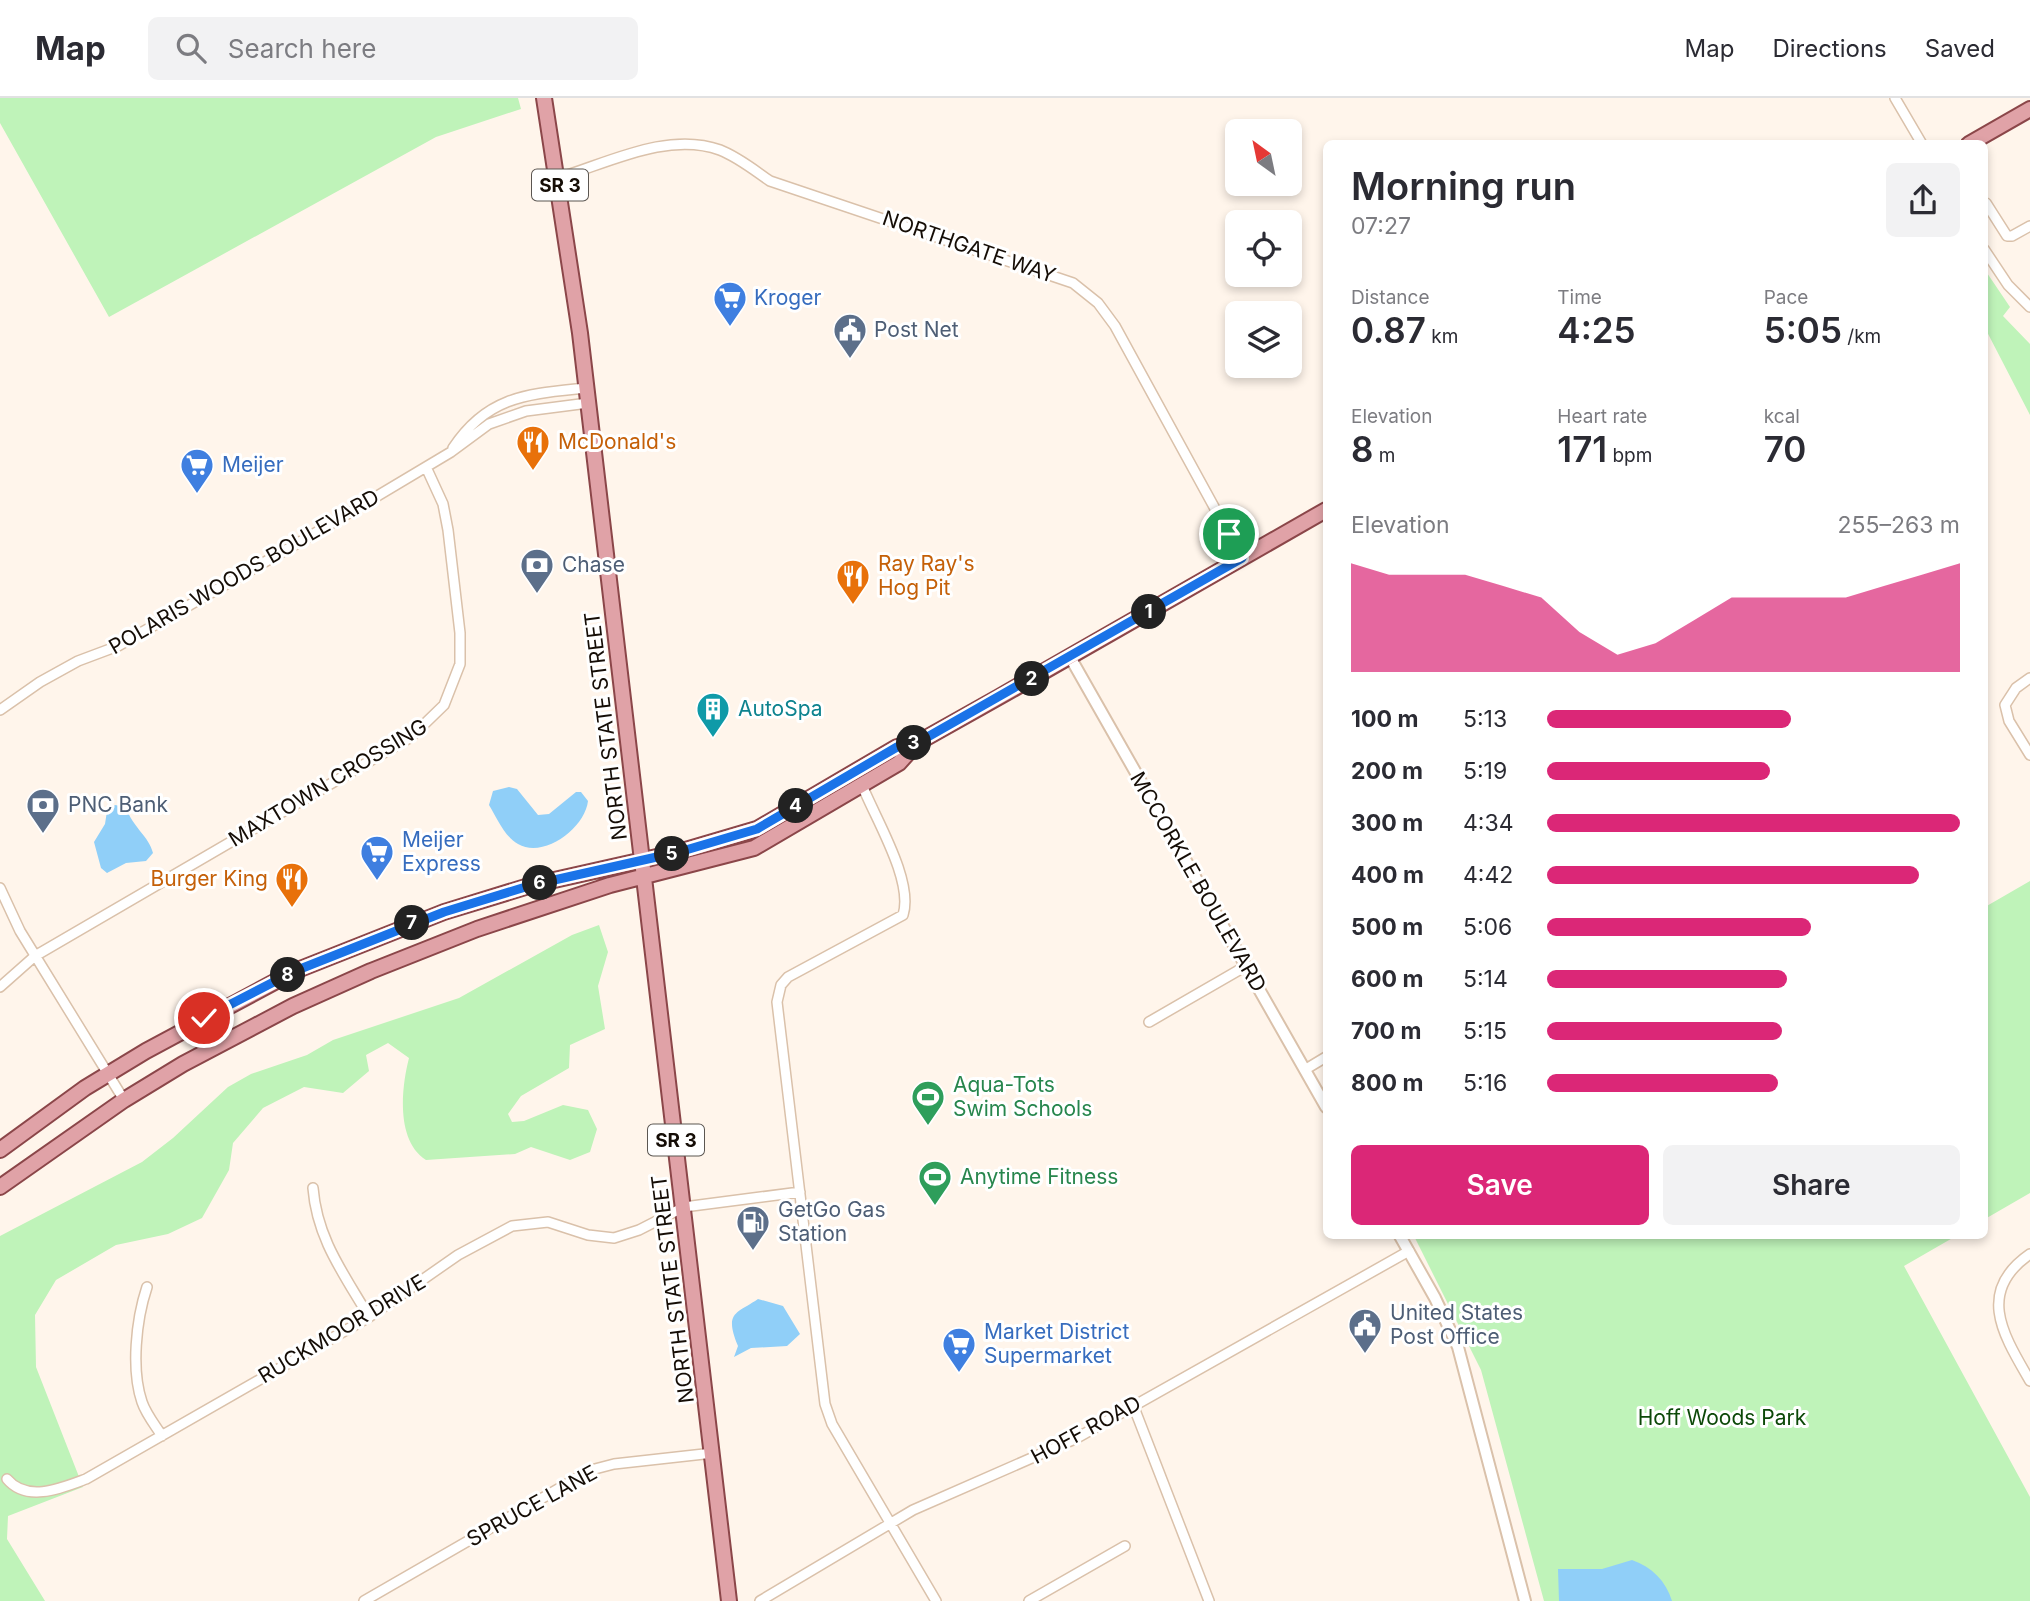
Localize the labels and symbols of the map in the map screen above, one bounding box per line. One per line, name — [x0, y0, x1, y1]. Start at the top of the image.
north arrow — [1225, 119, 1302, 196]
road number: SR 3 — [532, 170, 588, 200]
street label: NORTHGATE WAY — [879, 205, 1059, 288]
supermarket icon: Kroger — [711, 279, 749, 328]
place label: Kroger — [754, 285, 821, 310]
public building icon: Post Net — [831, 311, 869, 360]
place label: Post Net — [874, 317, 959, 342]
restaurant icon: McDonald's — [514, 423, 552, 472]
place label: McDonald's — [558, 429, 676, 454]
supermarket icon: Meijer — [178, 446, 216, 495]
place label: Meijer — [222, 452, 284, 477]
street label: POLARIS WOODS BOULEVARD — [104, 484, 383, 659]
pin — [1199, 504, 1259, 564]
bank icon: Chase — [518, 546, 556, 595]
place label: Ray Ray's Hog Pit — [878, 551, 975, 600]
place label: Chase — [562, 552, 625, 577]
restaurant icon: Ray Ray's Hog Pit — [834, 557, 872, 606]
pin: 1 — [1132, 594, 1166, 630]
street label: NORTH STATE STREET — [579, 610, 632, 842]
pin: 2 — [1014, 662, 1050, 696]
building icon: AutoSpa — [694, 690, 732, 739]
place label: AutoSpa — [738, 696, 823, 721]
street label: MAXTOWN CROSSING — [224, 713, 432, 852]
pin: 3 — [897, 726, 932, 760]
street label: MCCORKLE BOULEVARD — [1125, 767, 1272, 996]
bank icon: PNC Bank — [24, 786, 62, 835]
pin: 4 — [778, 788, 814, 824]
place label: PNC Bank — [68, 792, 168, 817]
place label: Meijer Express — [402, 827, 481, 876]
supermarket icon: Meijer Express — [358, 833, 396, 882]
pin: 5 — [654, 836, 690, 872]
restaurant icon: Burger King — [273, 860, 311, 909]
place label: Burger King — [151, 866, 268, 891]
pin: 6 — [522, 866, 558, 900]
pin: 7 — [394, 906, 430, 940]
pin: 8 — [270, 958, 306, 992]
pin — [174, 988, 234, 1048]
place label: Aqua-Tots Swim Schools — [953, 1072, 1092, 1121]
sports icon: Aqua-Tots Swim Schools — [909, 1078, 947, 1127]
road number: SR 3 — [648, 1124, 704, 1156]
sports icon: Anytime Fitness — [916, 1158, 954, 1207]
place label: Anytime Fitness — [960, 1164, 1118, 1189]
street label: NORTH STATE STREET — [646, 1173, 699, 1405]
place label: GetGo Gas Station — [778, 1197, 886, 1246]
fuel station icon: GetGo Gas Station — [734, 1203, 772, 1252]
street label: RUCKMOOR DRIVE — [254, 1269, 430, 1388]
place label: United States Post Office — [1390, 1300, 1523, 1349]
public building icon: United States Post Office — [1346, 1306, 1384, 1355]
place label: Market District Supermarket — [984, 1319, 1130, 1368]
supermarket icon: Market District Supermarket — [940, 1325, 978, 1374]
street label: HOFF ROAD — [1027, 1390, 1145, 1469]
park label: Hoff Woods Park — [1638, 1405, 1807, 1430]
street label: SPRUCE LANE — [462, 1460, 601, 1552]

